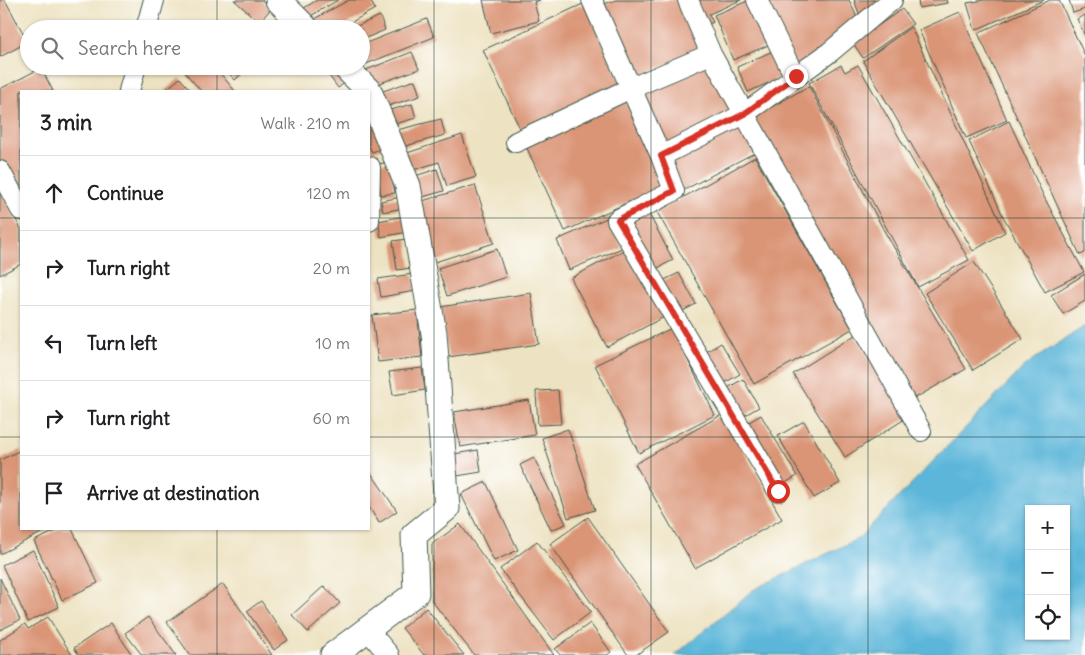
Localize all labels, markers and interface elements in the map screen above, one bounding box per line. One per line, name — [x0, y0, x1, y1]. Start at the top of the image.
search box — [20, 20, 370, 75]
icon: search — [38, 34, 66, 62]
text: Search here — [78, 36, 181, 60]
route end — [785, 65, 808, 88]
text: 3 min — [40, 109, 92, 136]
text: Walk · 210 m — [260, 113, 350, 133]
icon: ahead — [40, 179, 68, 207]
text: Continue — [87, 181, 164, 205]
text: 120 m — [307, 183, 350, 203]
icon: right — [40, 254, 68, 282]
text: Turn right — [87, 256, 170, 280]
text: 20 m — [313, 258, 350, 278]
icon: left — [40, 329, 68, 357]
text: Turn left — [87, 331, 157, 355]
text: 10 m — [315, 333, 350, 353]
icon: right — [40, 404, 68, 432]
text: Turn right — [87, 406, 170, 430]
text: 60 m — [312, 408, 350, 428]
icon: arrive — [40, 479, 68, 507]
route start — [767, 480, 790, 503]
text: Arrive at destination — [87, 481, 260, 505]
map controls — [1025, 505, 1070, 640]
button: + — [1025, 505, 1070, 550]
button: − — [1025, 550, 1070, 595]
button: locate — [1025, 595, 1070, 640]

